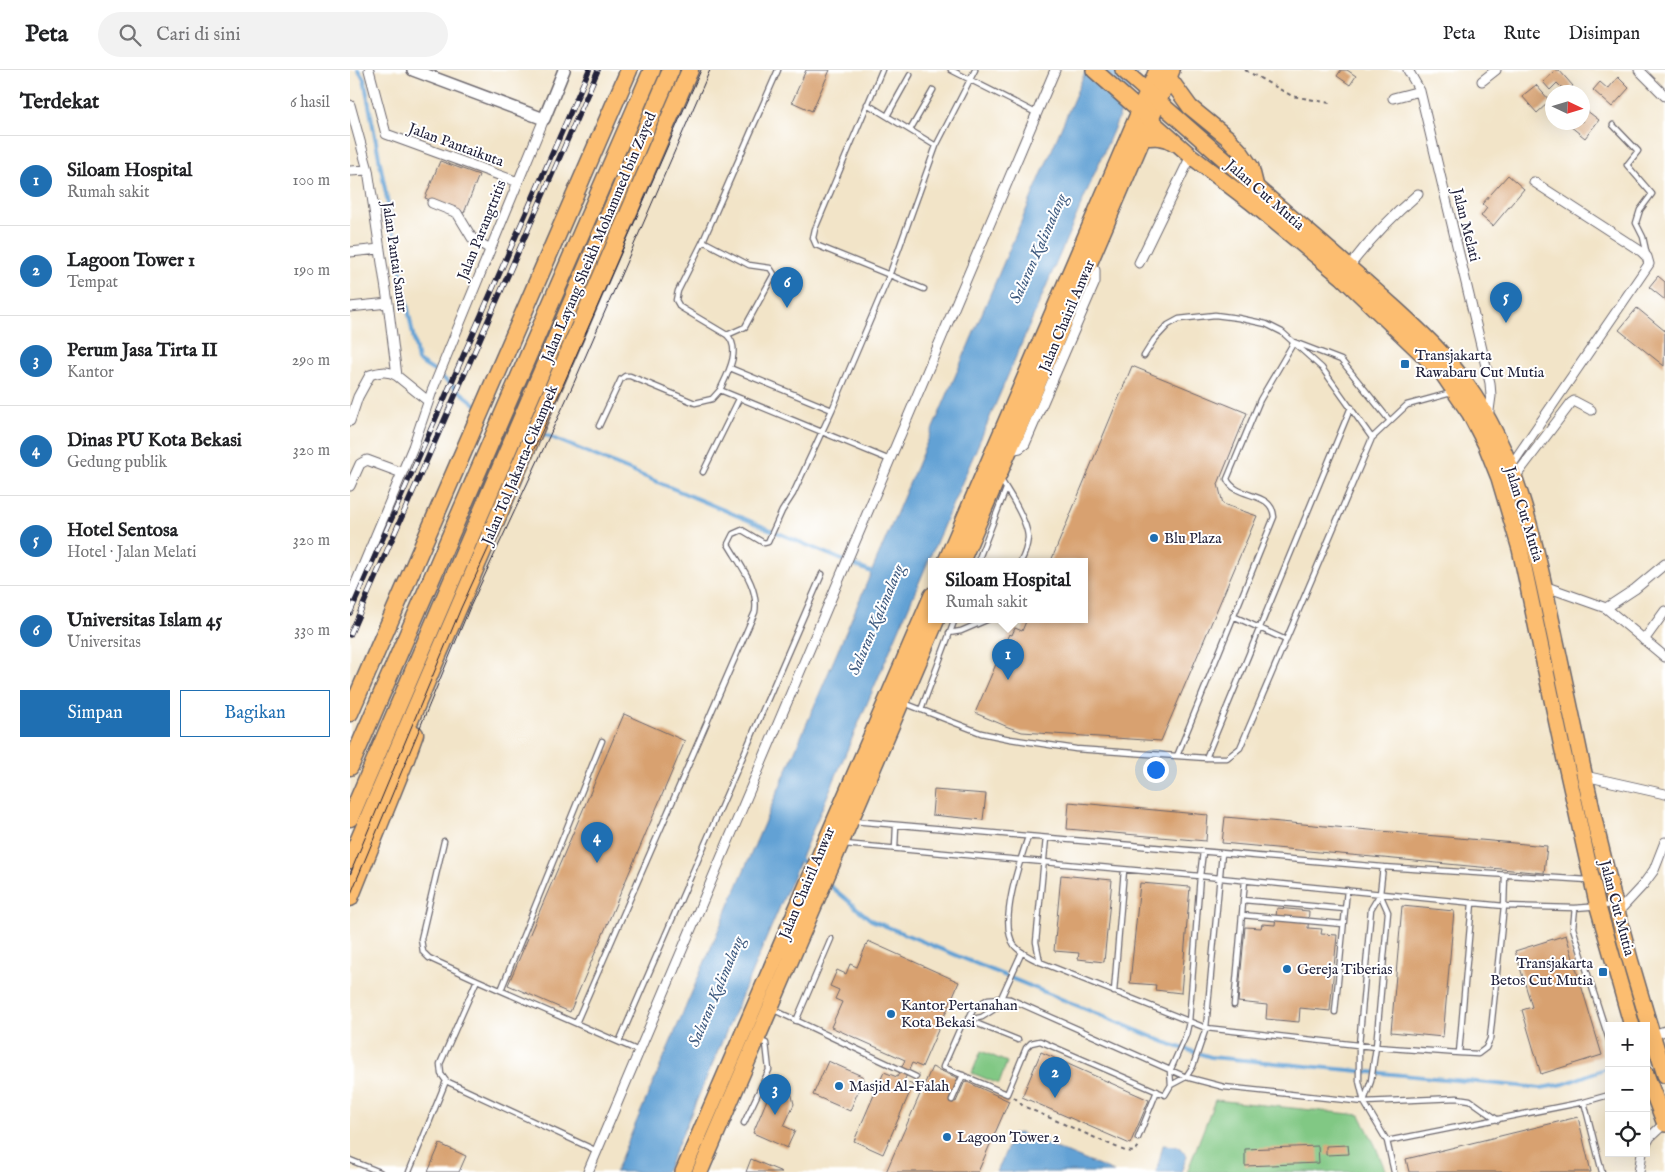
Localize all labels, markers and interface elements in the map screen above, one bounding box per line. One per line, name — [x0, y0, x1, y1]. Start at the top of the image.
search box — [98, 12, 448, 57]
text: Peta — [25, 19, 68, 50]
icon: search — [116, 21, 144, 49]
text: Cari di sini — [156, 23, 241, 47]
text: Peta — [1443, 23, 1475, 46]
text: Rute — [1503, 23, 1541, 46]
text: Disimpan — [1569, 23, 1640, 46]
north arrow — [1545, 85, 1590, 130]
text: Terdekat — [20, 89, 99, 116]
text: 6 hasil — [290, 93, 330, 113]
street label: Jalan Layang Sheikh Mohammed bin Zayed — [537, 108, 661, 367]
street label: Jalan Pantaikuta — [404, 118, 507, 171]
street label: Jalan Cut Mutia — [1220, 154, 1309, 235]
text: Siloam Hospital — [67, 159, 192, 183]
text: 1 — [33, 171, 39, 191]
text: 100 m — [293, 171, 330, 191]
street label: Jalan Parangtritis — [453, 177, 511, 285]
text: Rumah sakit — [67, 183, 150, 203]
street label: Jalan Melati — [1447, 185, 1484, 264]
water label: Saluran Kalimalang — [1006, 190, 1073, 307]
street label: Jalan Pantai Sanur — [378, 199, 412, 314]
text: Lagoon Tower 1 — [67, 249, 195, 273]
street label: Jalan Chairil Anwar — [1034, 257, 1099, 377]
text: 2 — [32, 261, 40, 281]
text: 190 m — [293, 261, 330, 281]
pin: 6 — [771, 267, 803, 308]
text: Tempat — [67, 273, 118, 293]
pin: 5 — [1490, 282, 1522, 323]
text: Perum Jasa Tirta II — [67, 339, 218, 363]
place label: Transjakarta Rawabaru Cut Mutia — [1415, 346, 1545, 382]
text: 3 — [33, 351, 39, 371]
text: 290 m — [292, 351, 330, 371]
marker: Transjakarta Rawabaru Cut Mutia — [1399, 358, 1411, 370]
text: Kantor — [67, 363, 114, 383]
street label: Jalan Tol Jakarta–Cikampek — [477, 381, 563, 550]
text: Dinas PU Kota Bekasi — [67, 429, 242, 453]
text: 4 — [32, 441, 40, 461]
text: 320 m — [293, 441, 330, 461]
text: Gedung publik — [67, 453, 167, 473]
street label: Jalan Cut Mutia — [1500, 462, 1548, 564]
text: Hotel Sentosa — [67, 519, 178, 543]
place label: Blu Plaza — [1164, 529, 1222, 548]
text: 5 — [33, 531, 39, 551]
text: 320 m — [293, 531, 330, 551]
marker: Blu Plaza — [1148, 532, 1160, 544]
text: Hotel · Jalan Melati — [67, 543, 197, 563]
popup — [928, 558, 1088, 623]
water label: Saluran Kalimalang — [845, 561, 910, 678]
text: Siloam Hospital — [945, 569, 1071, 593]
text: Rumah sakit — [945, 593, 1028, 613]
text: Universitas Islam 45 — [67, 609, 222, 633]
text: 6 — [33, 621, 39, 641]
text: 330 m — [294, 621, 330, 641]
text: Universitas — [67, 633, 141, 653]
pin: 1 — [992, 639, 1024, 680]
button: Simpan — [20, 690, 170, 737]
button: Bagikan — [180, 690, 330, 737]
your location — [1143, 757, 1169, 783]
pin: 4 — [581, 822, 613, 863]
street label: Jalan Chairil Anwar — [774, 824, 839, 944]
street label: Jalan Cut Mutia — [1595, 856, 1639, 958]
water label: Saluran Kalimalang — [685, 933, 750, 1050]
place label: Transjakarta Betos Cut Mutia — [1490, 954, 1594, 990]
place label: Gereja Tiberias — [1297, 960, 1393, 979]
marker: Gereja Tiberias — [1281, 963, 1293, 975]
marker: Transjakarta Betos Cut Mutia — [1597, 966, 1609, 978]
place label: Kantor Pertanahan Kota Bekasi — [901, 996, 1018, 1032]
marker: Kantor Pertanahan Kota Bekasi — [885, 1008, 897, 1020]
map controls — [1605, 1022, 1650, 1157]
button: + — [1605, 1022, 1650, 1067]
pin: 2 — [1039, 1057, 1071, 1098]
button: − — [1605, 1067, 1650, 1112]
pin: 3 — [759, 1074, 791, 1115]
place label: Masjid Al-Falah — [849, 1077, 949, 1096]
marker: Masjid Al-Falah — [833, 1080, 845, 1092]
button: locate — [1605, 1112, 1650, 1157]
place label: Lagoon Tower 2 — [957, 1128, 1060, 1147]
marker: Lagoon Tower 2 — [941, 1131, 953, 1143]

